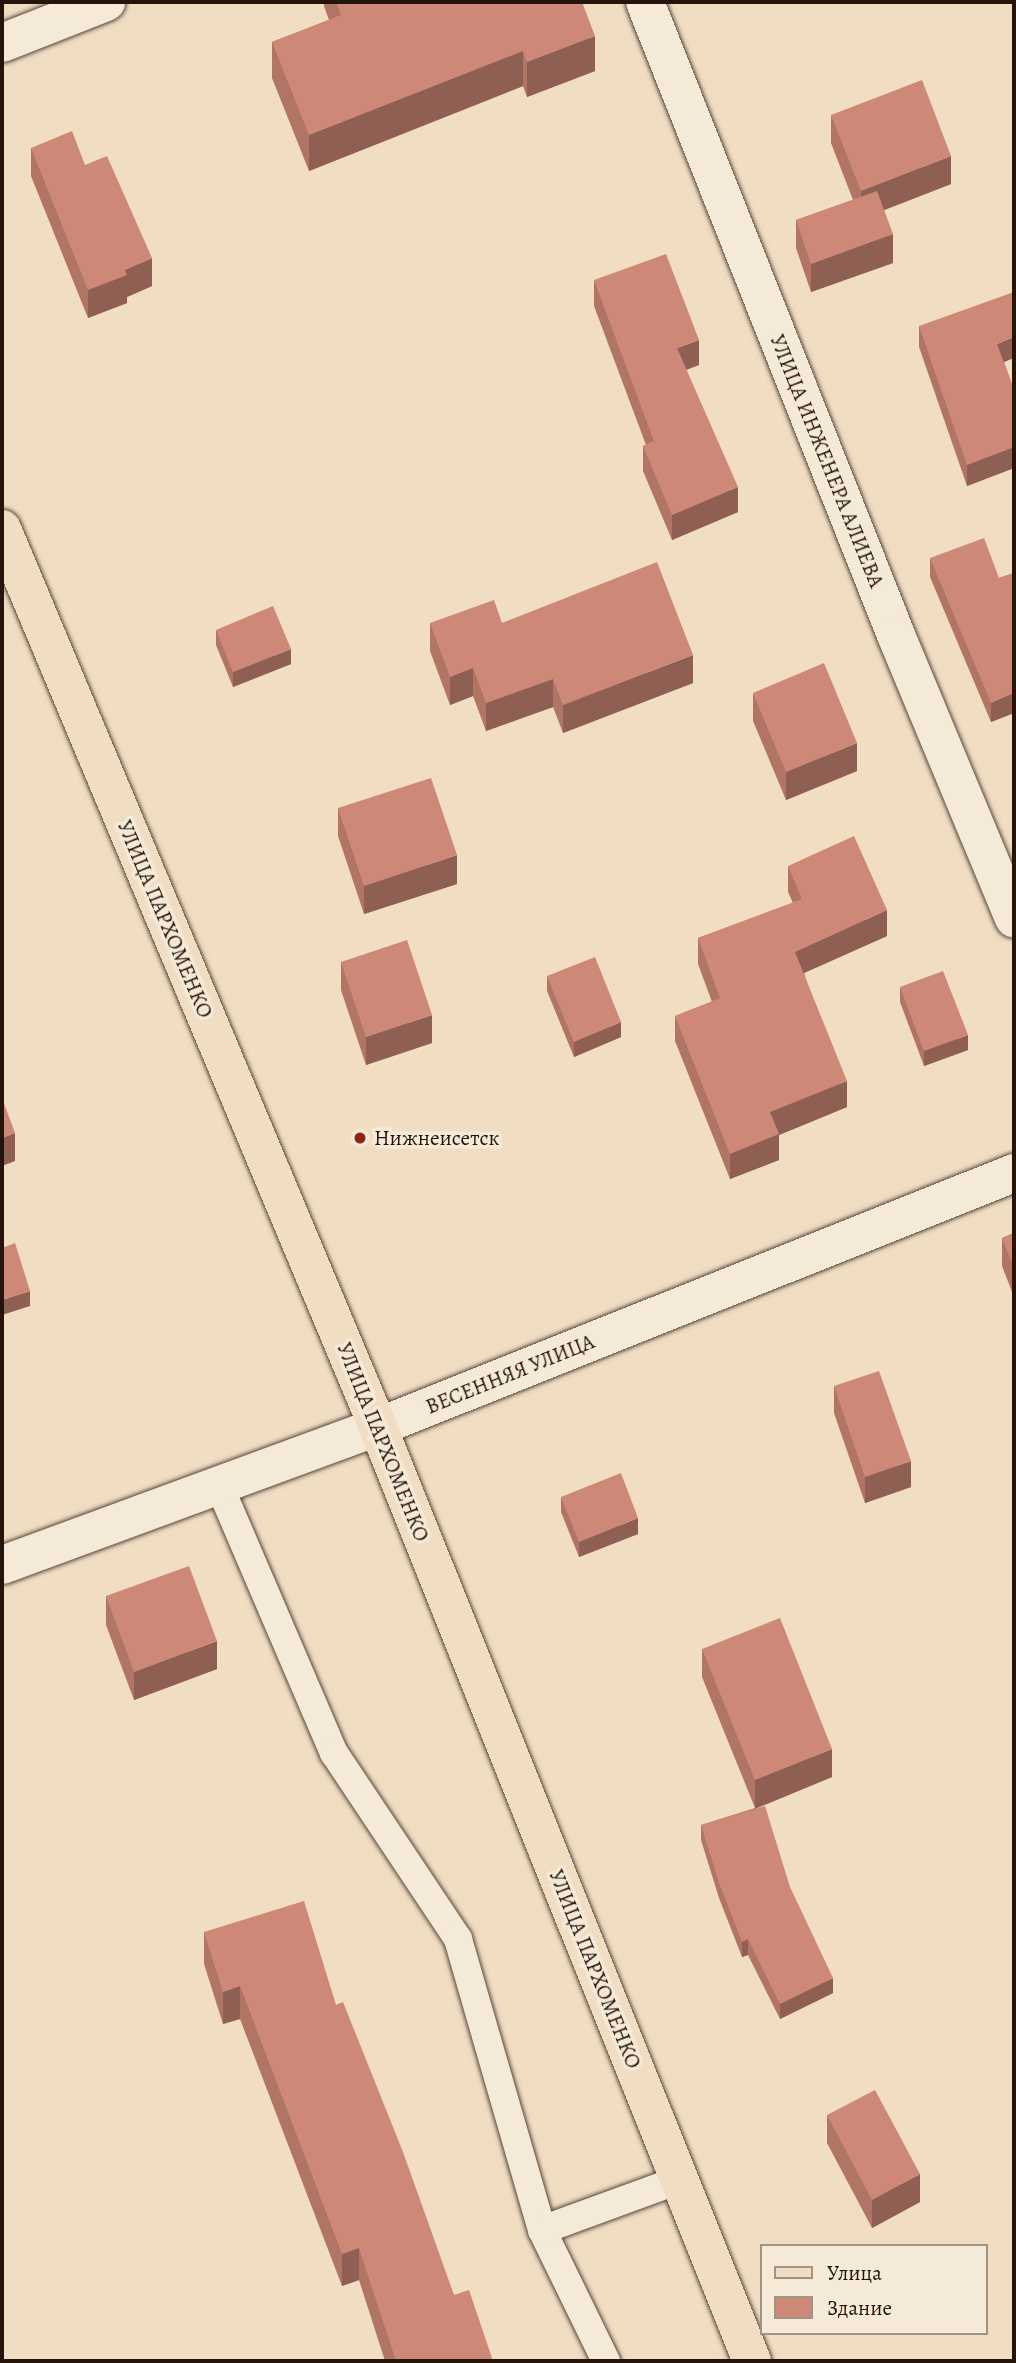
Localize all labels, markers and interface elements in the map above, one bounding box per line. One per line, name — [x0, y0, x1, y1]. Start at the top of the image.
street label: УЛИЦА ИНЖЕНЕРА АЛИЕВА — [765, 331, 889, 591]
street label: УЛИЦА ПАРХОМЕНКО — [112, 816, 218, 1022]
place label: Нижнеисетск — [374, 1125, 499, 1151]
marker: Нижнеисетск — [352, 1130, 368, 1146]
street label: ВЕСЕННЯЯ УЛИЦА — [422, 1329, 598, 1419]
street label: УЛИЦА ПАРХОМЕНКО — [332, 1339, 434, 1545]
street label: УЛИЦА ПАРХОМЕНКО — [544, 1866, 646, 2072]
legend — [760, 2244, 988, 2335]
text: Улица — [827, 2259, 882, 2287]
text: Здание — [827, 2294, 892, 2322]

